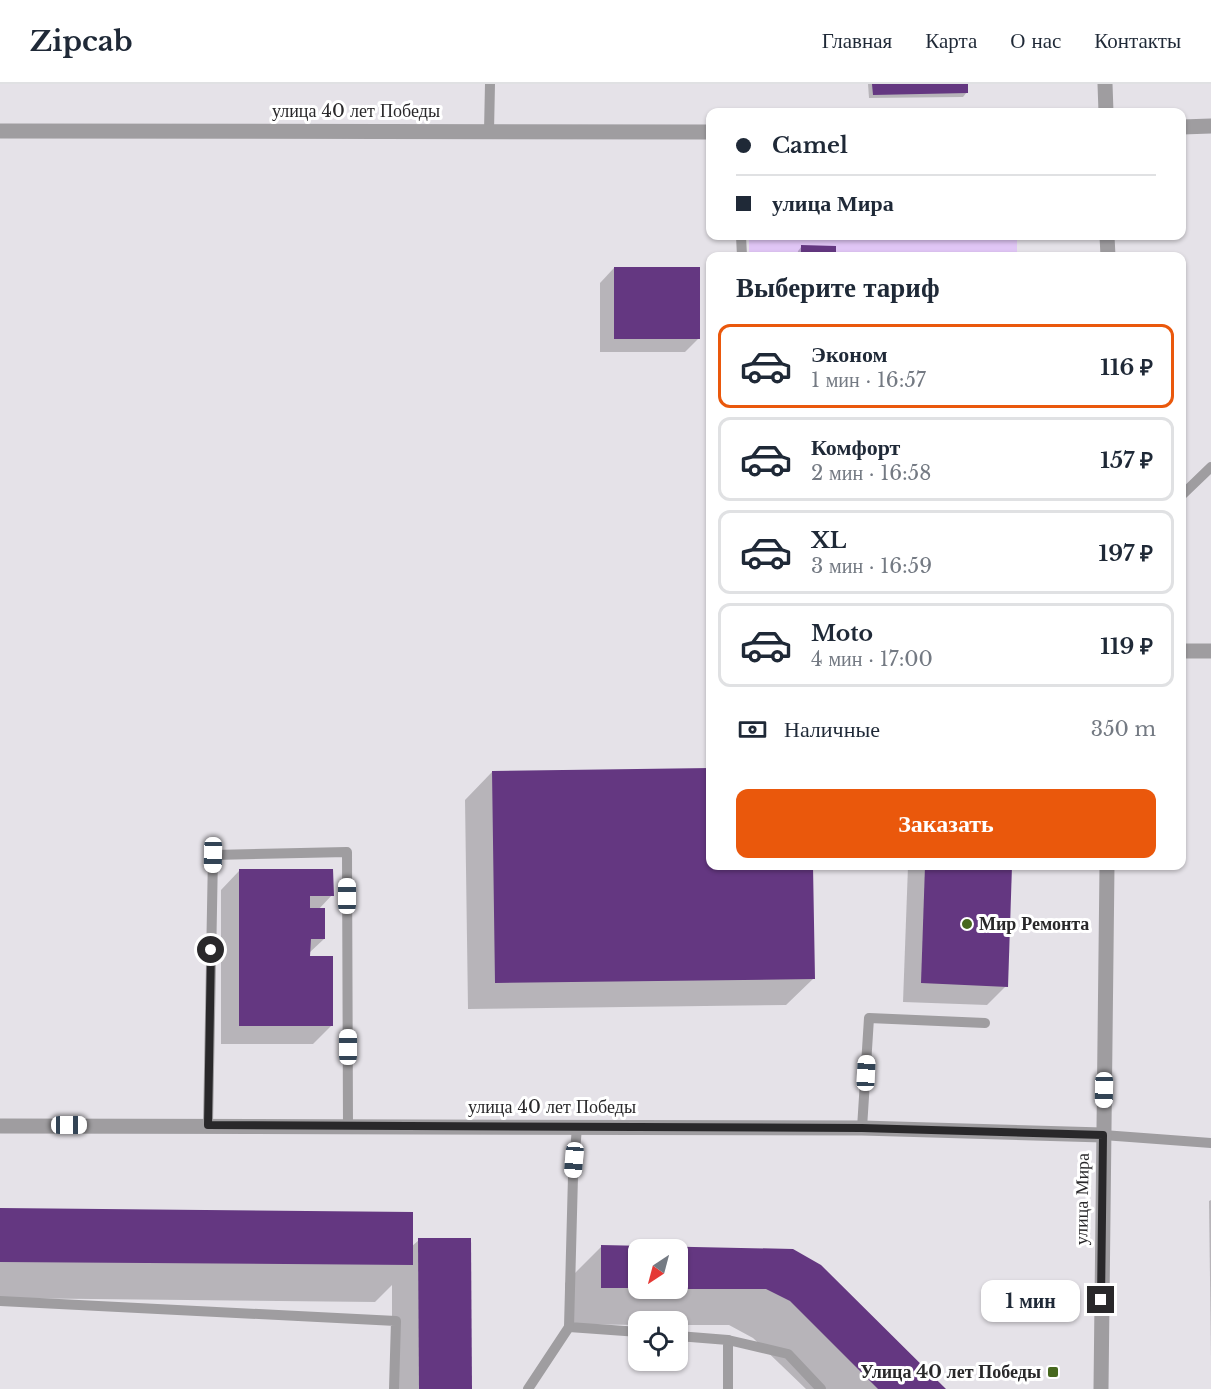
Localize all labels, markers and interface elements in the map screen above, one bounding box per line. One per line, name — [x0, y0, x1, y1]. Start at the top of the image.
text: Zipcab — [30, 24, 133, 59]
text: Главная — [822, 28, 892, 54]
text: Карта — [925, 28, 977, 54]
text: О нас — [1010, 28, 1061, 54]
text: Контакты — [1094, 28, 1181, 54]
street label: улица 40 лет Победы — [272, 100, 440, 122]
text: Camel — [772, 132, 848, 159]
text: улица Мира — [772, 190, 894, 217]
text: Выберите тариф — [736, 271, 940, 304]
icon: car — [739, 339, 793, 393]
text: Эконом — [811, 341, 888, 368]
text: 116 ₽ — [1100, 354, 1153, 381]
text: 1 мин · 16:57 — [811, 368, 926, 392]
icon: car — [739, 432, 793, 486]
text: Комфорт — [811, 434, 900, 461]
text: 157 ₽ — [1100, 447, 1153, 474]
text: 2 мин · 16:58 — [811, 461, 931, 485]
icon: car — [739, 525, 793, 579]
text: XL — [811, 527, 846, 554]
text: 197 ₽ — [1099, 540, 1153, 567]
text: 3 мин · 16:59 — [811, 554, 932, 578]
icon: car — [739, 618, 793, 672]
text: Moto — [811, 620, 873, 647]
text: 119 ₽ — [1100, 633, 1153, 660]
text: 4 мин · 17:00 — [811, 647, 933, 671]
icon: cash — [736, 713, 769, 746]
text: Наличные — [784, 716, 880, 743]
text: 350 m — [1091, 717, 1156, 741]
button: Заказать — [736, 789, 1156, 858]
car — [204, 837, 222, 873]
car — [338, 878, 356, 914]
place label: Мир Ремонта — [979, 913, 1089, 935]
marker: Мир Ремонта — [960, 917, 974, 931]
route start — [197, 936, 224, 963]
car — [339, 1029, 357, 1065]
car — [856, 1055, 876, 1091]
car — [1095, 1072, 1113, 1108]
street label: улица 40 лет Победы — [468, 1096, 636, 1118]
car — [51, 1116, 87, 1134]
car — [563, 1141, 585, 1179]
street label: улица Мира — [1070, 1153, 1094, 1245]
north arrow — [628, 1239, 688, 1299]
map controls — [628, 1239, 688, 1371]
callout: 1 мин — [981, 1279, 1080, 1321]
route end — [1087, 1286, 1114, 1313]
text: 1 мин — [1005, 1289, 1056, 1313]
button: locate — [628, 1311, 688, 1371]
place label: Улица 40 лет Победы — [860, 1361, 1041, 1383]
marker: Улица 40 лет Победы — [1046, 1365, 1060, 1379]

